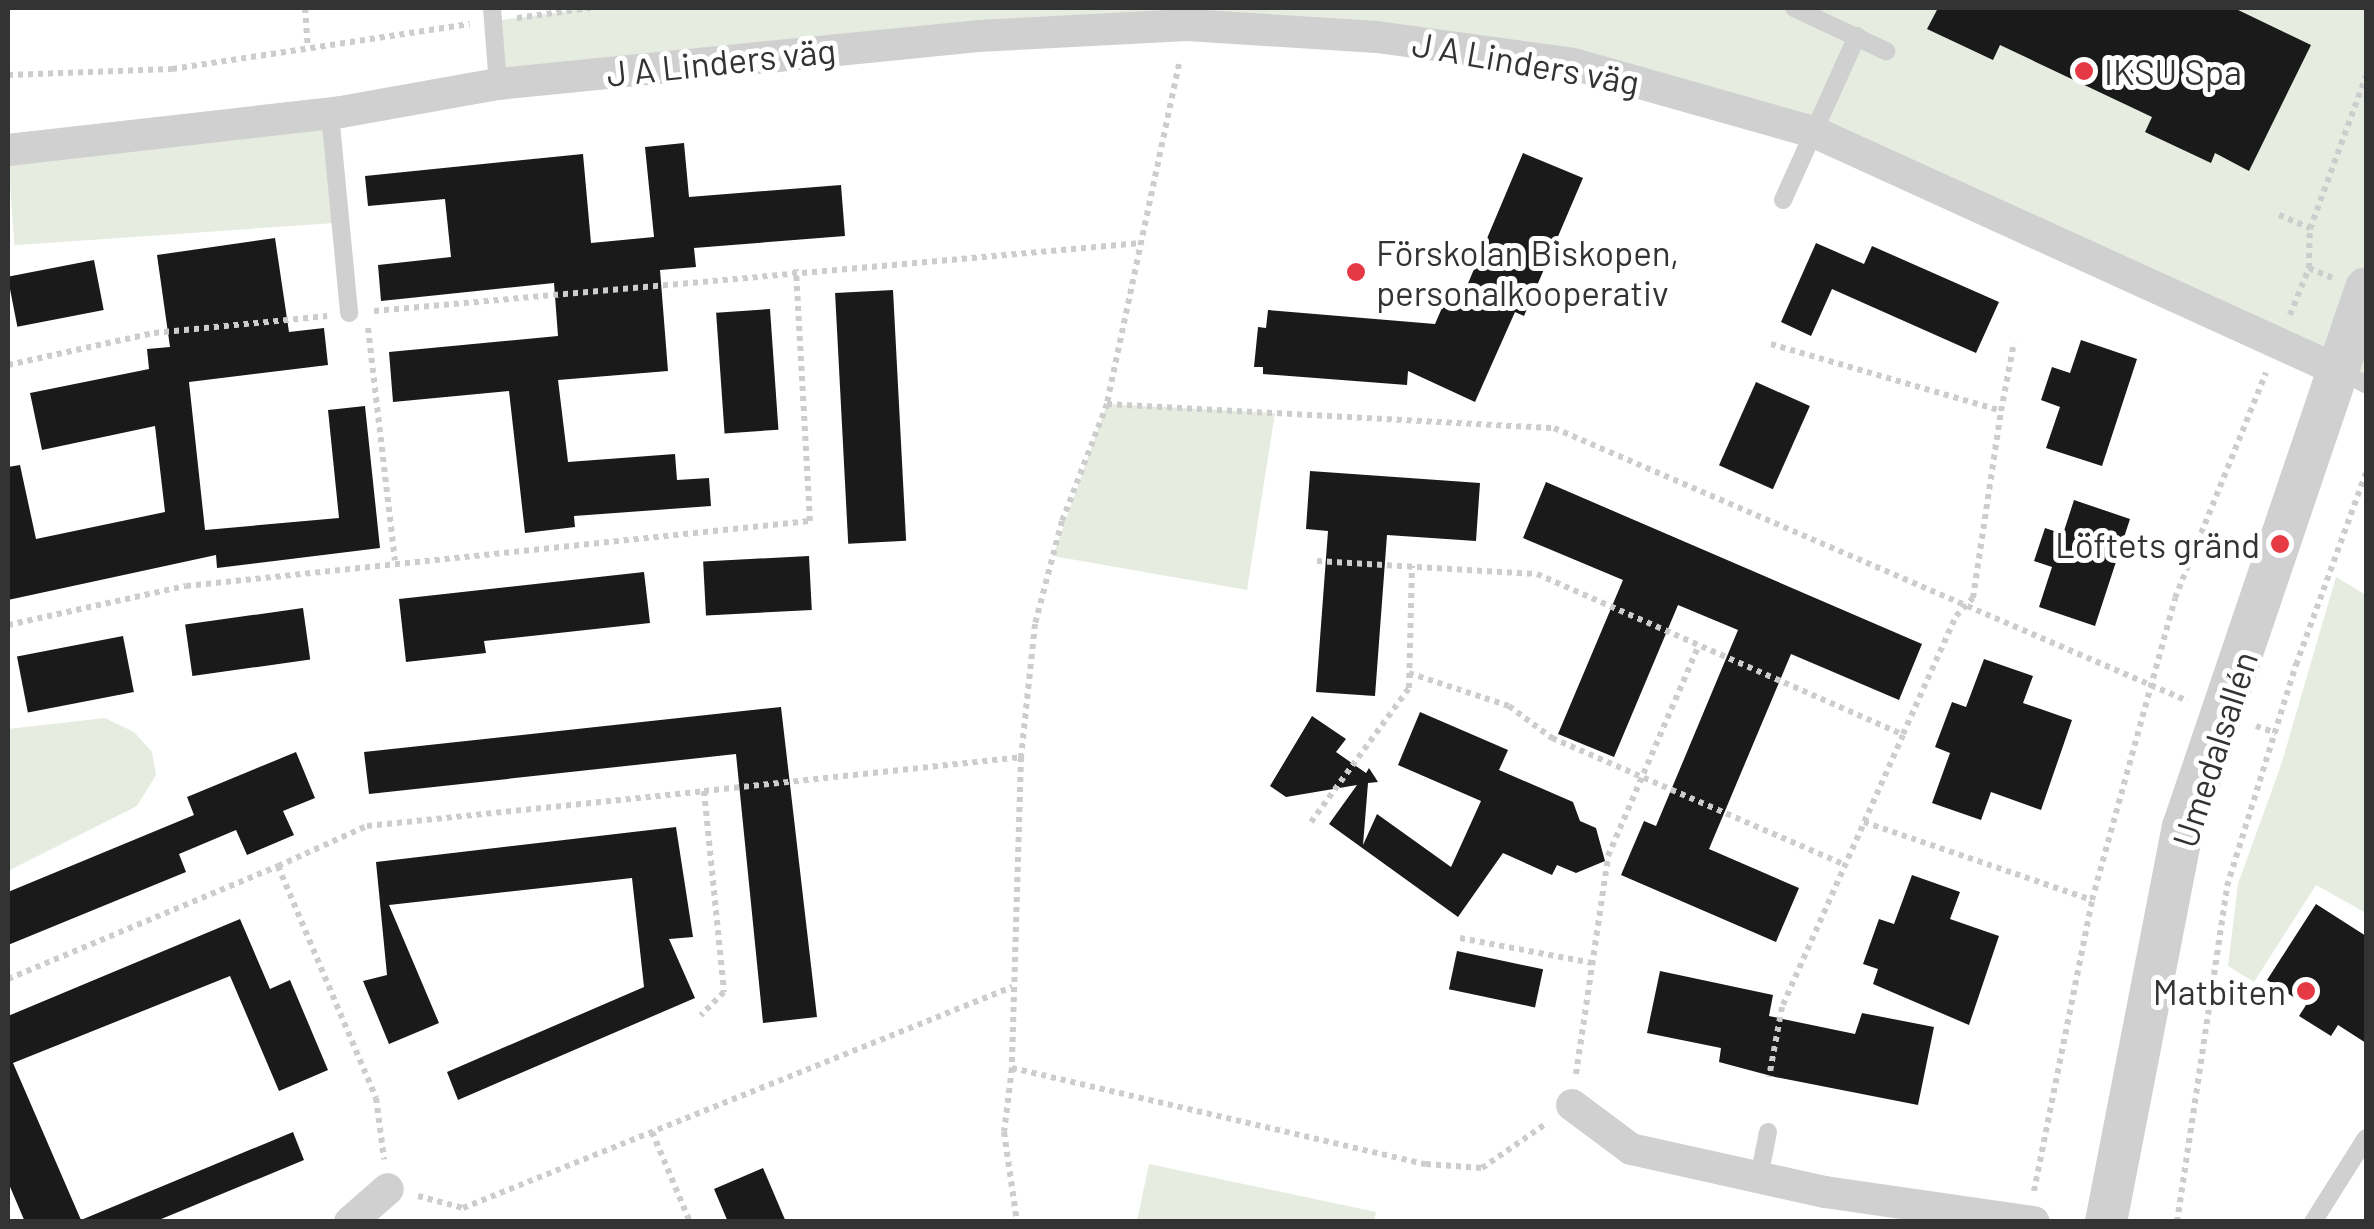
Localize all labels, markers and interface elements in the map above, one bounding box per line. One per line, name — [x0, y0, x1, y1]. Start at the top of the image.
street label: J A Linders väg — [1409, 21, 1643, 103]
street label: J A Linders väg — [604, 28, 838, 94]
place label: IKSU Spa — [2104, 50, 2242, 92]
marker: IKSU Spa — [2073, 60, 2095, 82]
place label: Förskolan Biskopen, personalkooperativ — [1376, 231, 1679, 313]
marker: Förskolan Biskopen, personalkooperativ — [1345, 261, 1367, 283]
place label: Löftets gränd — [2055, 523, 2260, 565]
marker: Löftets gränd — [2269, 533, 2291, 555]
street label: Umedalsallén — [2163, 646, 2265, 852]
place label: Matbiten — [2153, 970, 2286, 1012]
marker: Matbiten — [2295, 980, 2317, 1002]

